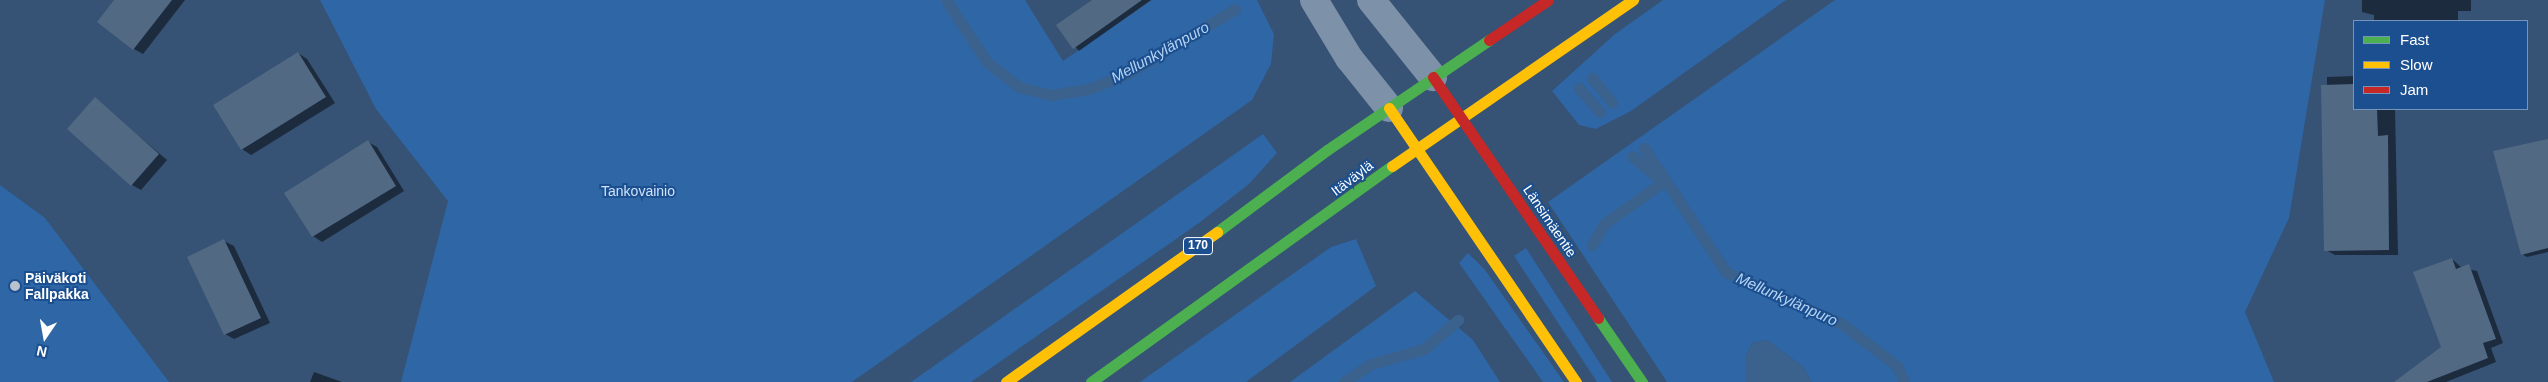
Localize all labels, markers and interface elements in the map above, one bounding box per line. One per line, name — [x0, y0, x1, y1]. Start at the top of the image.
water label: Mellunkylänpuro — [1108, 18, 1212, 86]
legend — [2353, 20, 2528, 110]
text: Fast — [2400, 31, 2429, 48]
text: Slow — [2400, 56, 2433, 73]
text: Jam — [2400, 81, 2428, 98]
street label: Itäväylä — [1328, 157, 1376, 199]
street label: Länsimäentie — [1520, 182, 1580, 260]
park label: Tankovainio — [601, 183, 675, 199]
road number: 170 — [1182, 237, 1214, 256]
water label: Mellunkylänpuro — [1733, 269, 1841, 329]
place label: Päiväkoti Fallpakka — [25, 270, 89, 302]
marker: Päiväkoti Fallpakka — [9, 280, 21, 292]
north arrow — [20, 312, 70, 362]
text: N — [35, 343, 48, 361]

